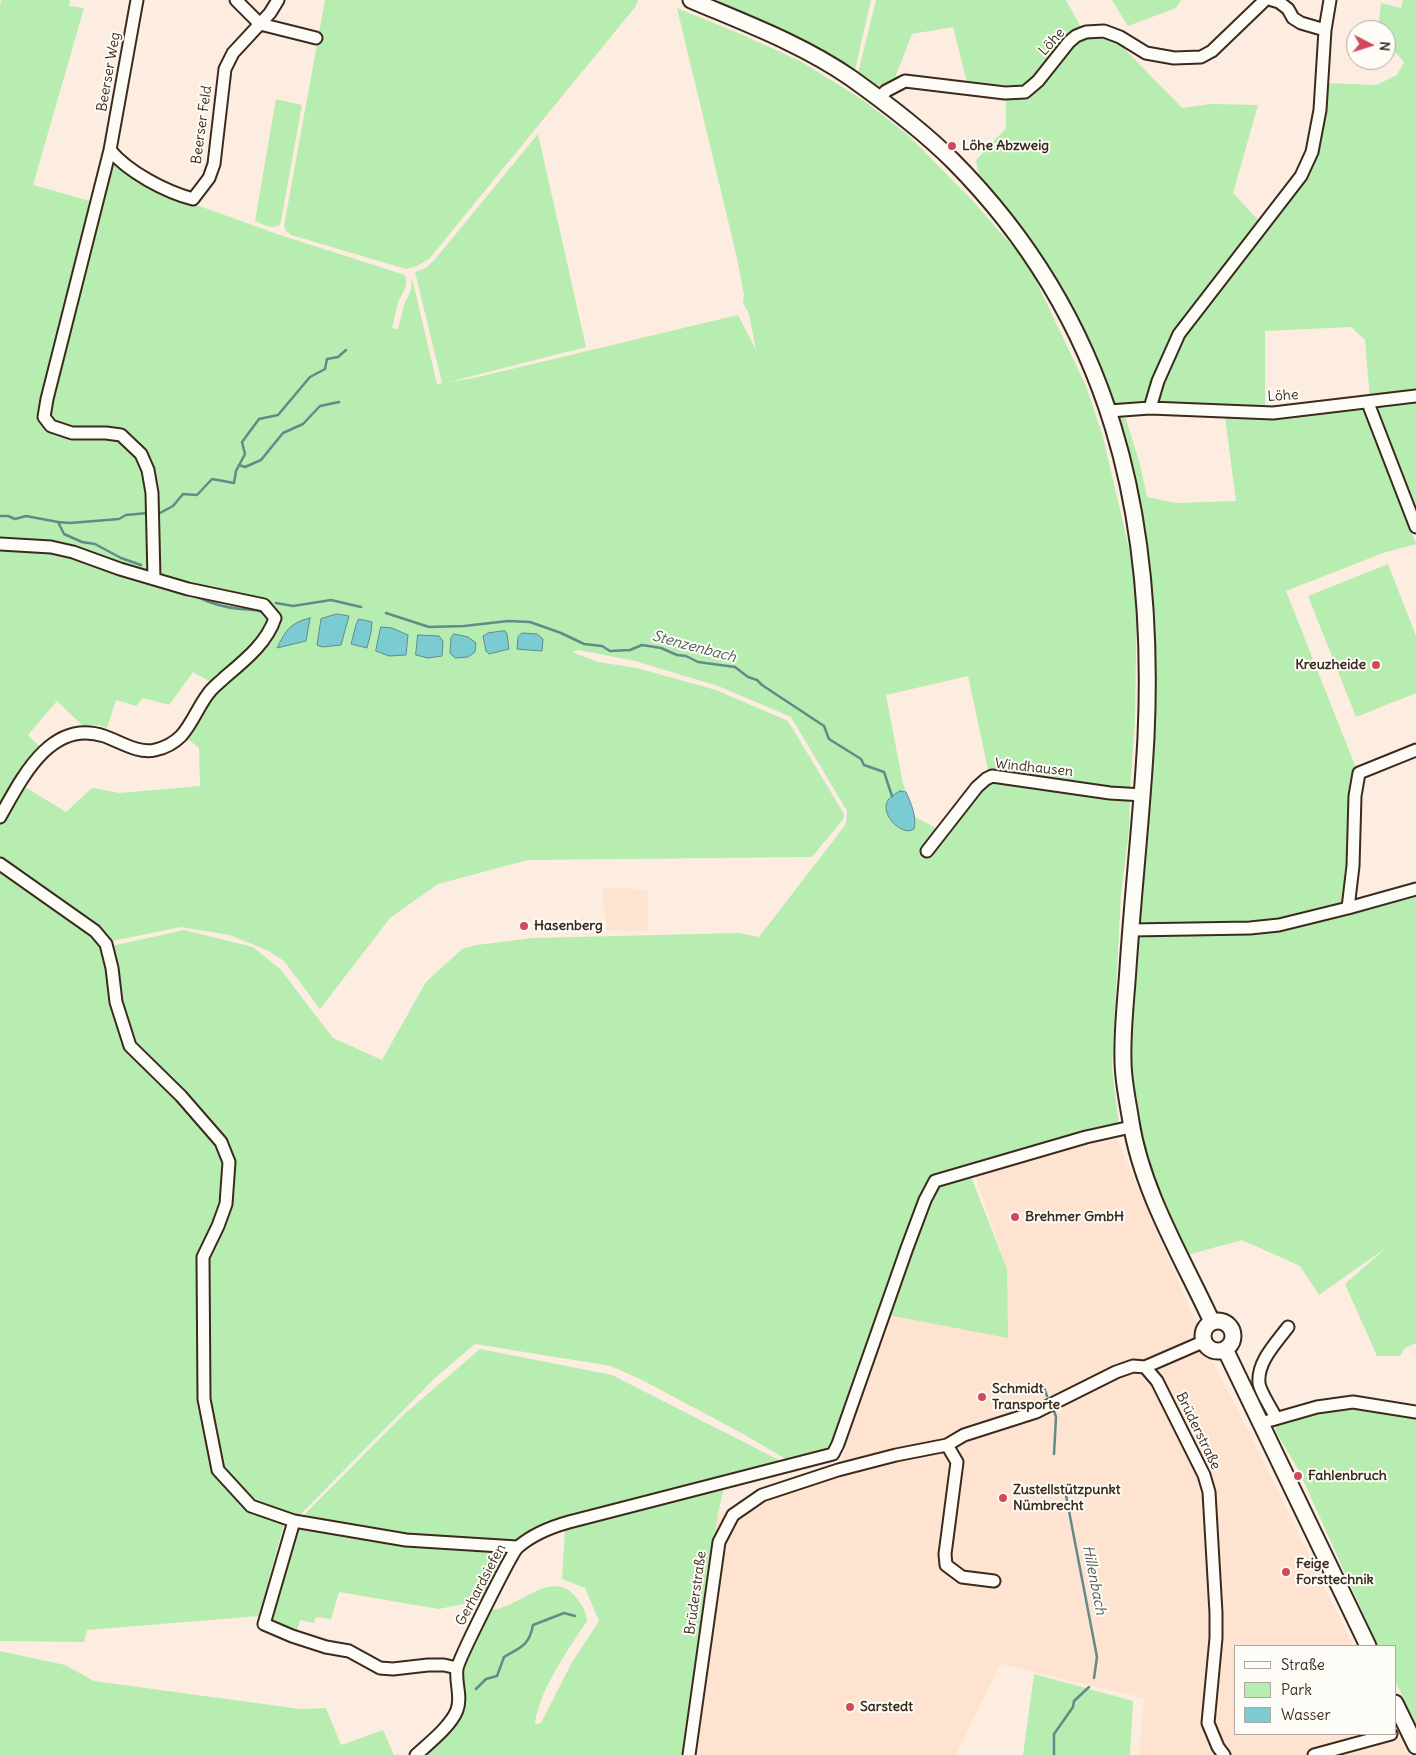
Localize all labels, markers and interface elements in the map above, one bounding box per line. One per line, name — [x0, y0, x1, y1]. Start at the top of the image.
north arrow — [1346, 20, 1396, 70]
street label: Löhe — [1035, 25, 1069, 59]
street label: Beerser Weg — [94, 31, 124, 113]
text: N — [1376, 41, 1394, 52]
street label: Beerser Feld — [188, 85, 216, 165]
place label: Löhe Abzweig — [962, 138, 1049, 154]
marker: Löhe Abzweig — [946, 140, 958, 152]
street label: Löhe — [1267, 387, 1299, 405]
water label: Stenzenbach — [650, 627, 738, 667]
place label: Kreuzheide — [1295, 657, 1366, 673]
marker: Kreuzheide — [1370, 659, 1382, 671]
street label: Windhausen — [994, 756, 1074, 780]
place label: Hasenberg — [534, 918, 603, 934]
marker: Hasenberg — [518, 920, 530, 932]
place label: Brehmer GmbH — [1025, 1209, 1124, 1225]
marker: Brehmer GmbH — [1009, 1211, 1021, 1223]
place label: Schmidt Transporte — [992, 1381, 1060, 1414]
street label: Brüderstraße — [1172, 1389, 1224, 1473]
marker: Schmidt Transporte — [976, 1391, 988, 1403]
place label: Fahlenbruch — [1308, 1468, 1387, 1484]
marker: Fahlenbruch — [1292, 1470, 1304, 1482]
place label: Zustellstützpunkt Nümbrecht — [1013, 1482, 1120, 1514]
marker: Zustellstützpunkt Nümbrecht — [997, 1492, 1009, 1504]
street label: Gerhardsiefen — [452, 1541, 510, 1629]
water label: Hillenbach — [1078, 1544, 1110, 1616]
street label: Brüderstraße — [682, 1550, 710, 1636]
place label: Feige Forsttechnik — [1296, 1556, 1374, 1588]
marker: Feige Forsttechnik — [1280, 1566, 1292, 1578]
legend — [1234, 1645, 1396, 1735]
text: Straße — [1281, 1655, 1325, 1674]
text: Park — [1281, 1680, 1312, 1699]
place label: Sarstedt — [860, 1699, 913, 1715]
marker: Sarstedt — [844, 1701, 856, 1713]
text: Wasser — [1281, 1705, 1331, 1724]

